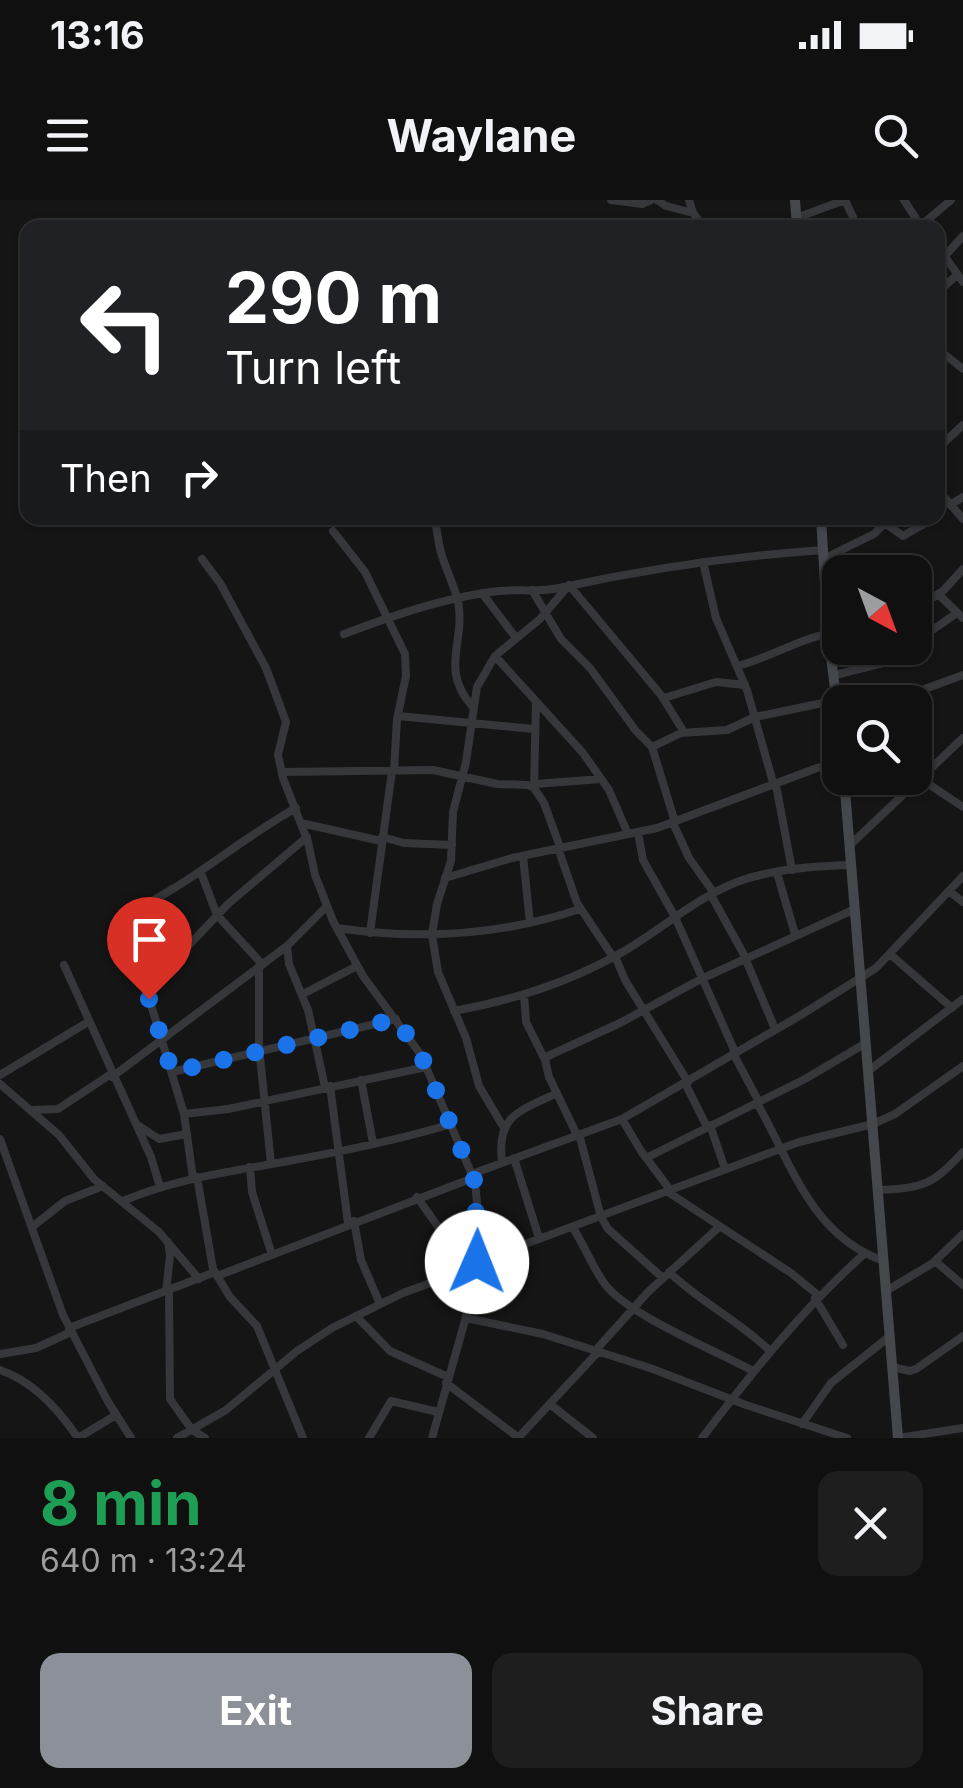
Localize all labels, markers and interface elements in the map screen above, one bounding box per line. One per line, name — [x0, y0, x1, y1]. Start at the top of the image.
text: 13:16 — [50, 12, 145, 58]
icon: menu — [40, 108, 95, 163]
text: Waylane — [387, 108, 576, 163]
icon: search — [868, 108, 923, 163]
text: 290 m — [225, 255, 442, 340]
icon: left — [60, 260, 190, 390]
text: Turn left — [225, 340, 401, 395]
icon: right — [172, 450, 227, 505]
text: Then — [60, 455, 152, 501]
north arrow — [822, 555, 932, 665]
map controls — [822, 555, 932, 795]
button: search — [822, 685, 932, 795]
pin — [107, 897, 192, 1000]
icon: arrive — [122, 912, 177, 967]
position arrow — [425, 1210, 529, 1314]
text: 8 min — [40, 1467, 202, 1539]
button: close — [818, 1471, 923, 1576]
text: 640 m · 13:24 — [40, 1541, 247, 1580]
button: Exit — [40, 1653, 472, 1768]
button: Share — [492, 1653, 923, 1768]

